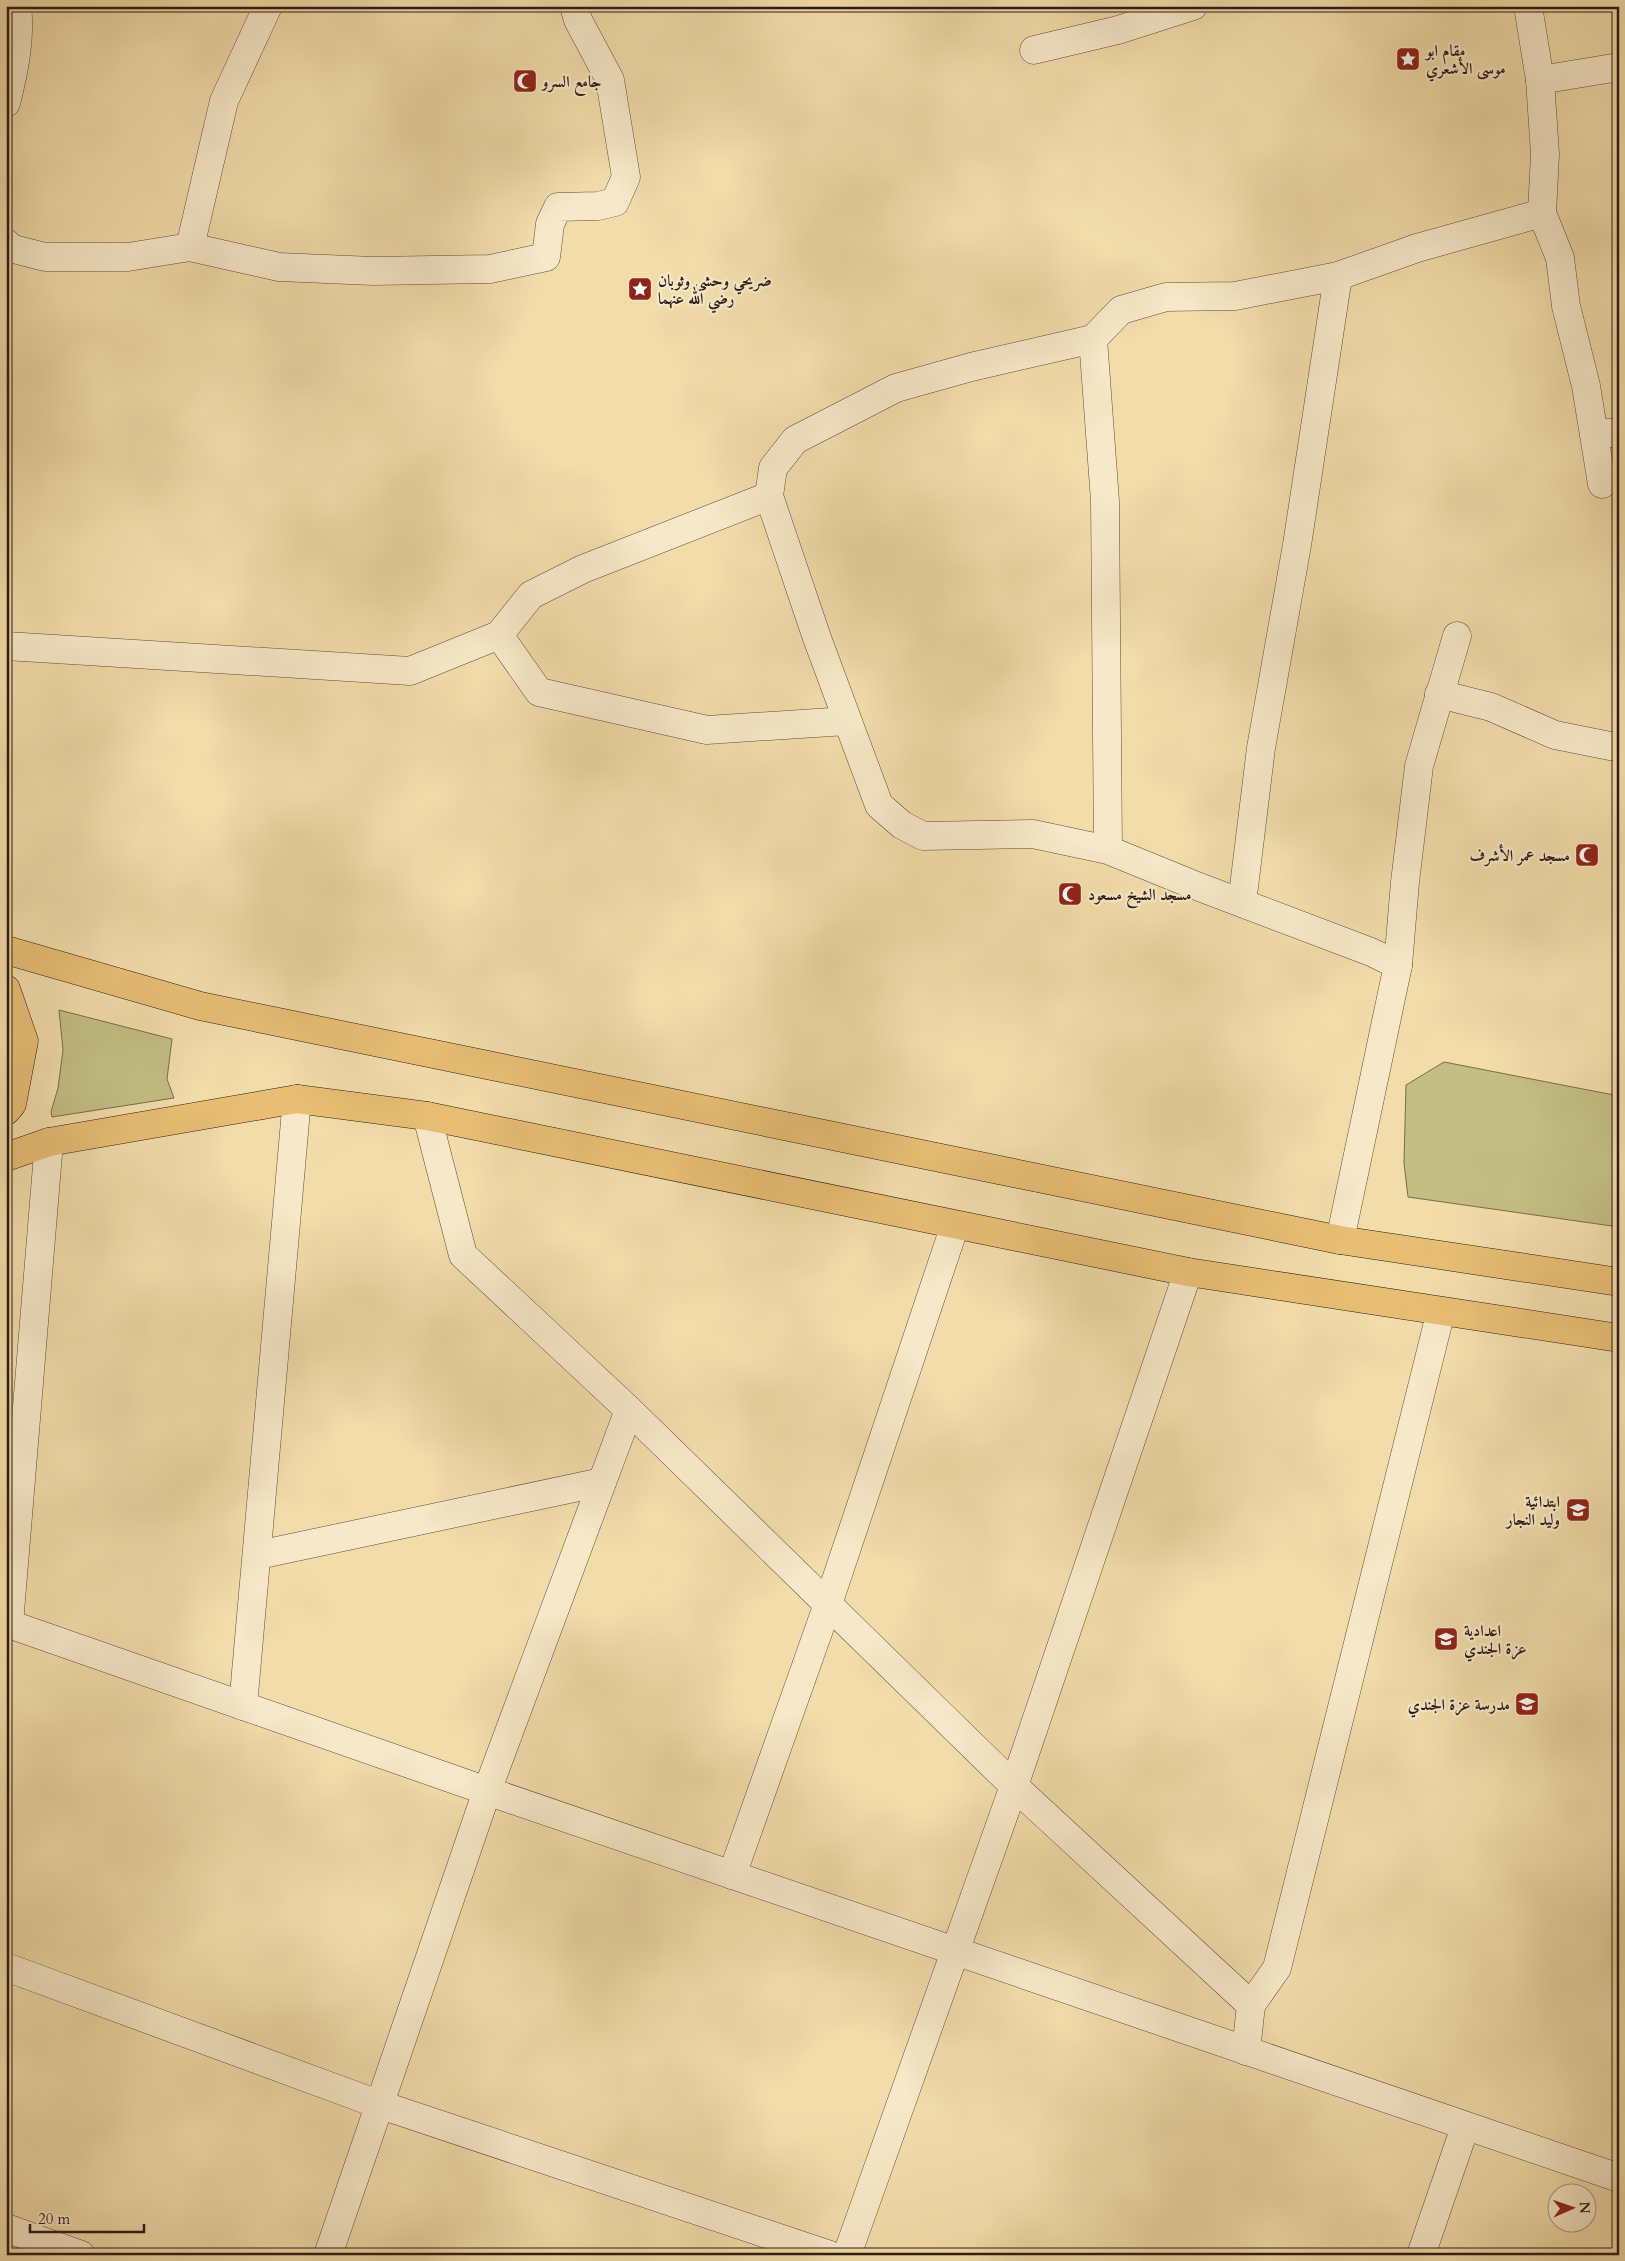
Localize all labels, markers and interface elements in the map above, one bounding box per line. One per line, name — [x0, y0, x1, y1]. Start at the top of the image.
place label: مقام ابو موسى الأشعري — [1424, 40, 1506, 82]
place icon: مقام ابو موسى الأشعري — [1395, 46, 1421, 72]
mosque icon: جامع السرو — [512, 68, 538, 94]
place label: جامع السرو — [540, 71, 602, 97]
place label: ضريحي وحشي وثوبان رضي الله عنهما — [658, 270, 772, 314]
place icon: ضريحي وحشي وثوبان رضي الله عنهما — [627, 276, 653, 302]
mosque icon: مسجد عمر الأشرف — [1574, 842, 1600, 868]
place label: مسجد عمر الأشرف — [1469, 844, 1570, 867]
mosque icon: مسجد الشيخ مسعود — [1057, 881, 1083, 907]
place label: مسجد الشيخ مسعود — [1088, 884, 1191, 909]
place label: ابتدائية وليد النجار — [1504, 1491, 1560, 1531]
school or university icon: ابتدائية وليد النجار — [1565, 1497, 1591, 1523]
place label: اعدادية عزة الجندي — [1464, 1620, 1527, 1662]
school or university icon: اعدادية عزة الجندي — [1433, 1626, 1459, 1652]
school or university icon: مدرسة عزة الجندي — [1514, 1691, 1540, 1717]
place label: مدرسة عزة الجندي — [1408, 1694, 1510, 1718]
north arrow — [1548, 2184, 1598, 2234]
scale bar — [30, 2201, 144, 2233]
text: N — [1575, 2201, 1594, 2214]
text: 20 m — [38, 2209, 70, 2229]

